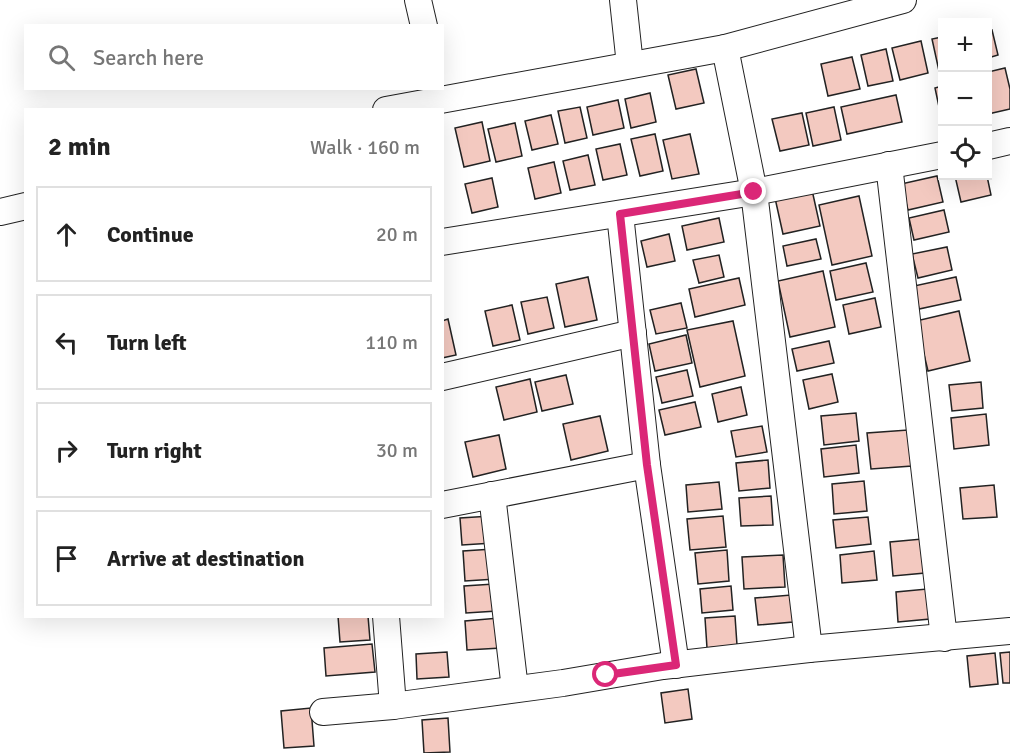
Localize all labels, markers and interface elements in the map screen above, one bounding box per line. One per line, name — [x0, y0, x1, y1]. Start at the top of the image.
map controls — [938, 18, 992, 180]
button: + — [938, 18, 992, 72]
search box — [24, 24, 444, 90]
icon: search — [45, 41, 78, 74]
text: Search here — [93, 44, 204, 71]
button: − — [938, 72, 992, 126]
button: locate — [938, 126, 992, 180]
text: 2 min — [48, 131, 111, 163]
text: Walk · 160 m — [310, 135, 420, 160]
route end — [740, 178, 766, 204]
icon: ahead — [50, 218, 83, 251]
text: Continue — [107, 221, 194, 248]
text: 20 m — [376, 222, 418, 247]
icon: left — [50, 326, 83, 359]
text: Turn left — [107, 329, 187, 356]
text: 110 m — [365, 330, 418, 355]
icon: right — [50, 434, 83, 467]
text: Turn right — [107, 437, 202, 464]
text: 30 m — [376, 438, 418, 463]
icon: arrive — [50, 542, 83, 575]
text: Arrive at destination — [107, 545, 304, 572]
route start — [592, 661, 618, 687]

